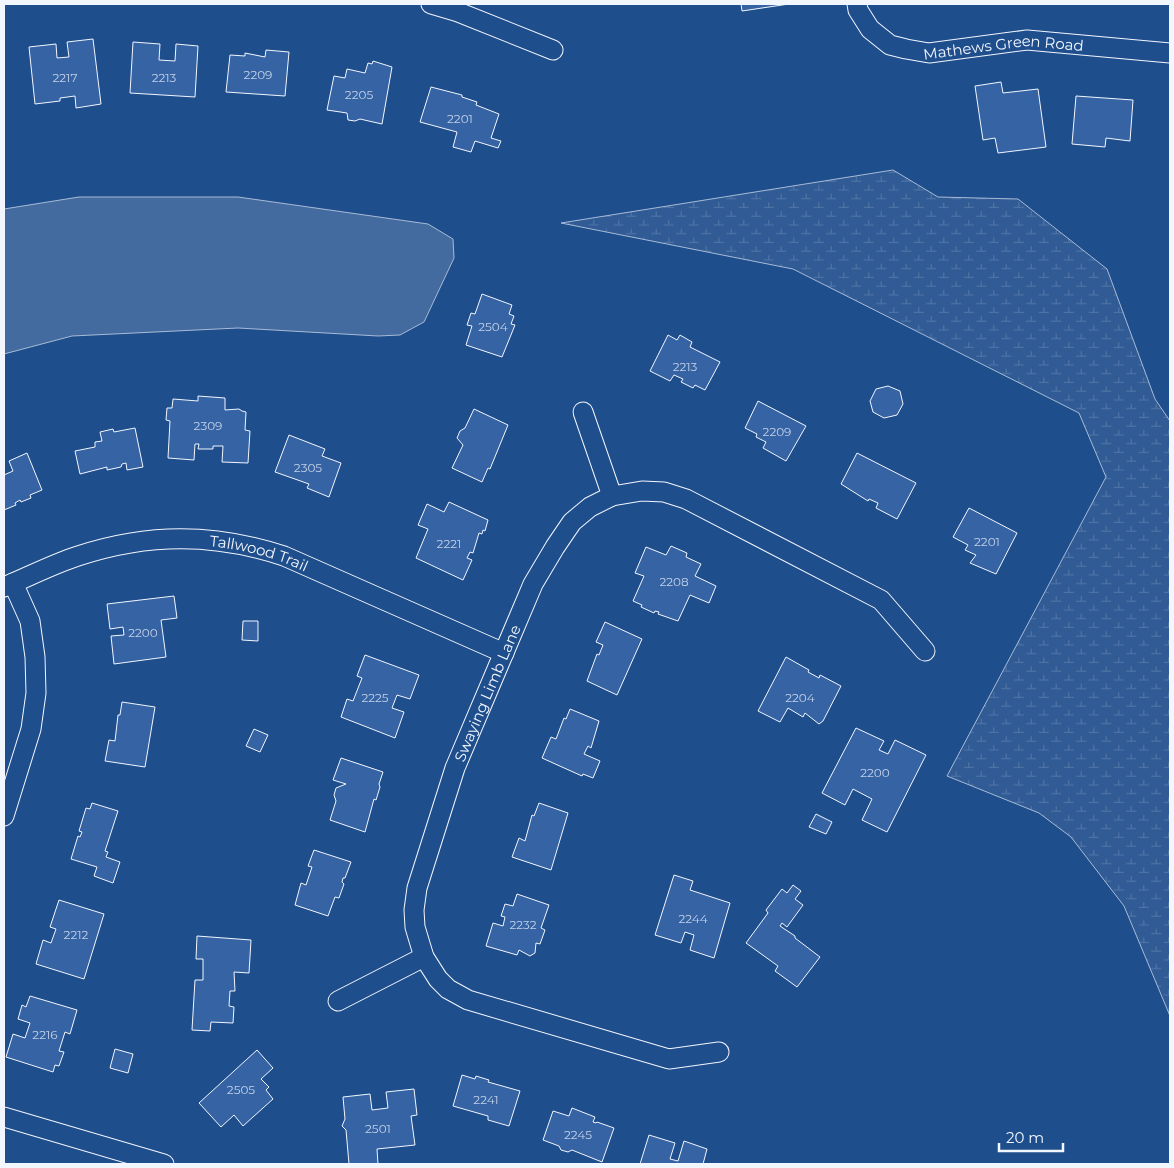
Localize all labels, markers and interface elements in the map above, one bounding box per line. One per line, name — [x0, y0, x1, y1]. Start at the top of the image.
street label: Mathews Green Road — [922, 30, 1085, 63]
house number: 2209 — [244, 67, 272, 82]
house number: 2217 — [52, 70, 78, 85]
house number: 2213 — [152, 70, 177, 85]
house number: 2205 — [345, 87, 373, 102]
house number: 2201 — [447, 111, 473, 126]
house number: 2504 — [478, 319, 508, 334]
house number: 2213 — [673, 359, 698, 374]
house number: 2309 — [194, 418, 222, 433]
house number: 2209 — [763, 424, 791, 439]
house number: 2305 — [294, 460, 322, 475]
street label: Tallwood Trail — [209, 531, 312, 575]
house number: 2201 — [974, 534, 1000, 549]
house number: 2221 — [437, 536, 461, 551]
house number: 2208 — [659, 574, 689, 589]
street label: Swaying Limb Lane — [449, 622, 524, 764]
house number: 2200 — [128, 625, 158, 640]
house number: 2225 — [361, 690, 389, 705]
house number: 2204 — [785, 690, 815, 705]
house number: 2200 — [860, 765, 890, 780]
house number: 2244 — [678, 911, 708, 926]
house number: 2232 — [509, 917, 537, 932]
house number: 2212 — [64, 927, 89, 942]
house number: 2216 — [32, 1027, 58, 1042]
house number: 2505 — [227, 1082, 255, 1097]
house number: 2241 — [473, 1092, 499, 1107]
scale bar — [999, 1120, 1063, 1152]
house number: 2501 — [365, 1121, 391, 1136]
house number: 2245 — [564, 1127, 592, 1142]
text: 20 m — [1006, 1128, 1044, 1147]

